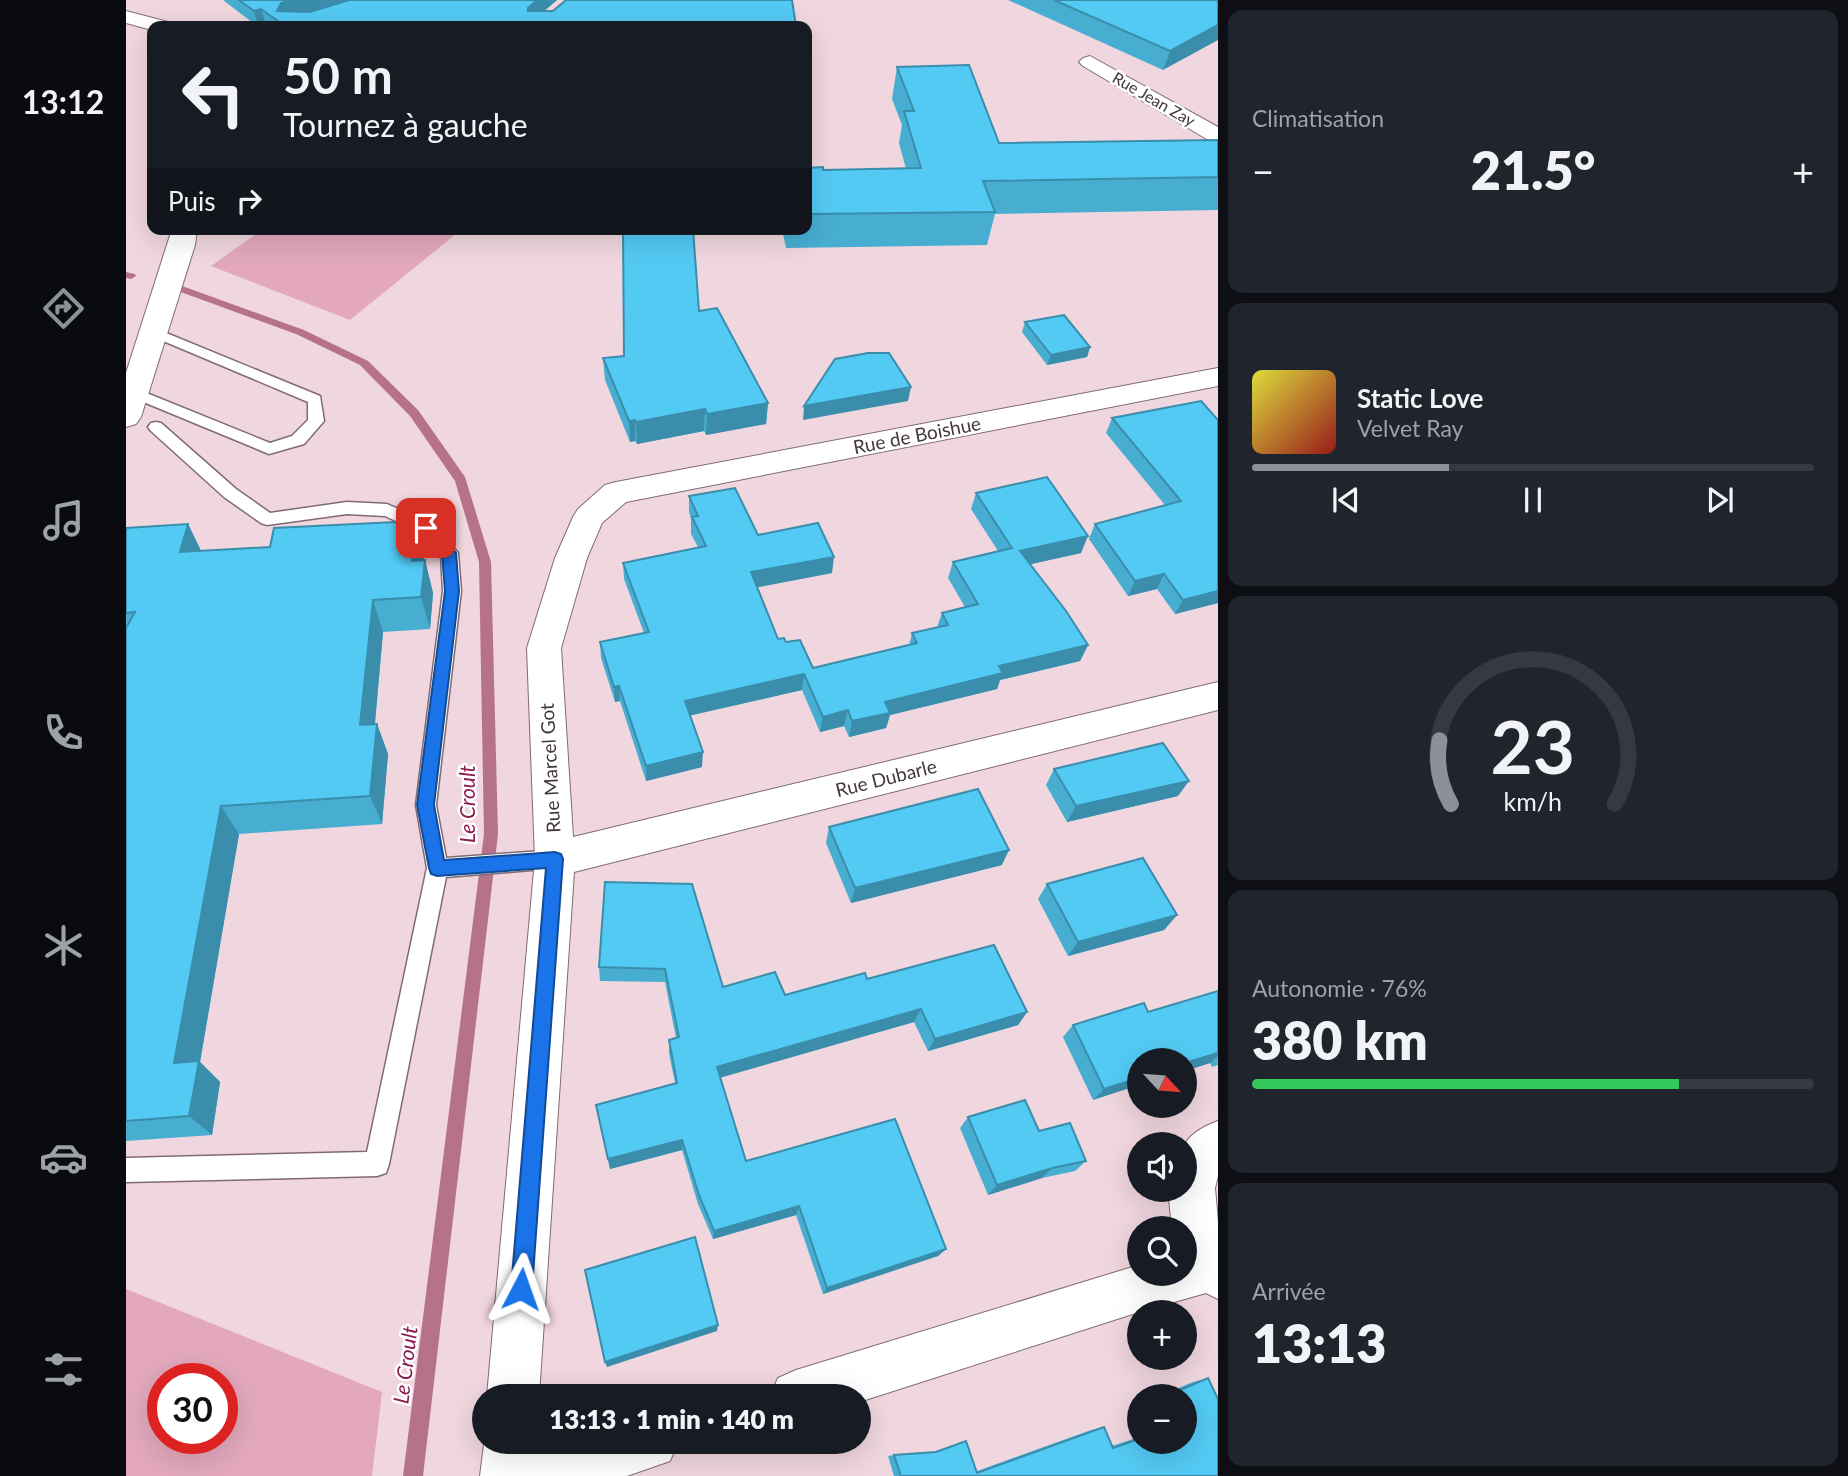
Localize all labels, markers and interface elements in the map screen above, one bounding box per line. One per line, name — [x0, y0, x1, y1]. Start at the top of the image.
text: 50 m — [283, 46, 393, 104]
icon: left — [168, 49, 259, 140]
street label: Rue Jean Zay — [1110, 67, 1200, 130]
text: 13:12 — [22, 82, 104, 121]
text: Climatisation — [1252, 104, 1384, 132]
text: Tournez à gauche — [283, 105, 528, 144]
text: 21.5° — [1471, 139, 1595, 201]
text: − — [1252, 148, 1274, 194]
text: + — [1792, 148, 1814, 194]
icon: right — [230, 182, 268, 220]
text: Puis — [168, 185, 216, 217]
icon: directions — [39, 284, 88, 333]
text: Static Love — [1357, 382, 1484, 414]
street label: Rue de Boishue — [851, 411, 983, 458]
text: Velvet Ray — [1357, 414, 1463, 442]
icon: previous — [1327, 481, 1365, 519]
icon: pause — [1514, 481, 1552, 519]
icon: next — [1701, 481, 1739, 519]
icon: music — [39, 496, 88, 545]
pin — [396, 498, 456, 558]
icon: arrive — [407, 509, 445, 547]
street label: Rue Marcel Got — [535, 702, 564, 833]
text: 23 — [1491, 702, 1575, 790]
icon: phone — [39, 708, 88, 757]
street label: Rue Dubarle — [833, 754, 939, 801]
water label: Le Croult — [454, 764, 479, 843]
text: km/h — [1504, 786, 1562, 816]
icon: climate — [39, 921, 88, 970]
text: Autonomie · 76% — [1252, 974, 1427, 1002]
text: 380 km — [1252, 1009, 1428, 1071]
north arrow — [1127, 1048, 1197, 1118]
map controls — [1127, 1048, 1197, 1454]
button: sound — [1127, 1132, 1197, 1202]
icon: car — [39, 1133, 88, 1182]
button: search — [1127, 1216, 1197, 1286]
position arrow — [484, 1252, 558, 1326]
text: Arrivée — [1252, 1277, 1326, 1305]
button: + — [1127, 1300, 1197, 1370]
text: 13:13 — [1252, 1312, 1386, 1374]
water label: Le Croult — [387, 1324, 422, 1405]
icon: filters — [39, 1345, 88, 1394]
speed limit sign: 30 — [147, 1363, 238, 1454]
button: − — [1127, 1384, 1197, 1454]
text: 13:13 · 1 min · 140 m — [549, 1403, 794, 1435]

